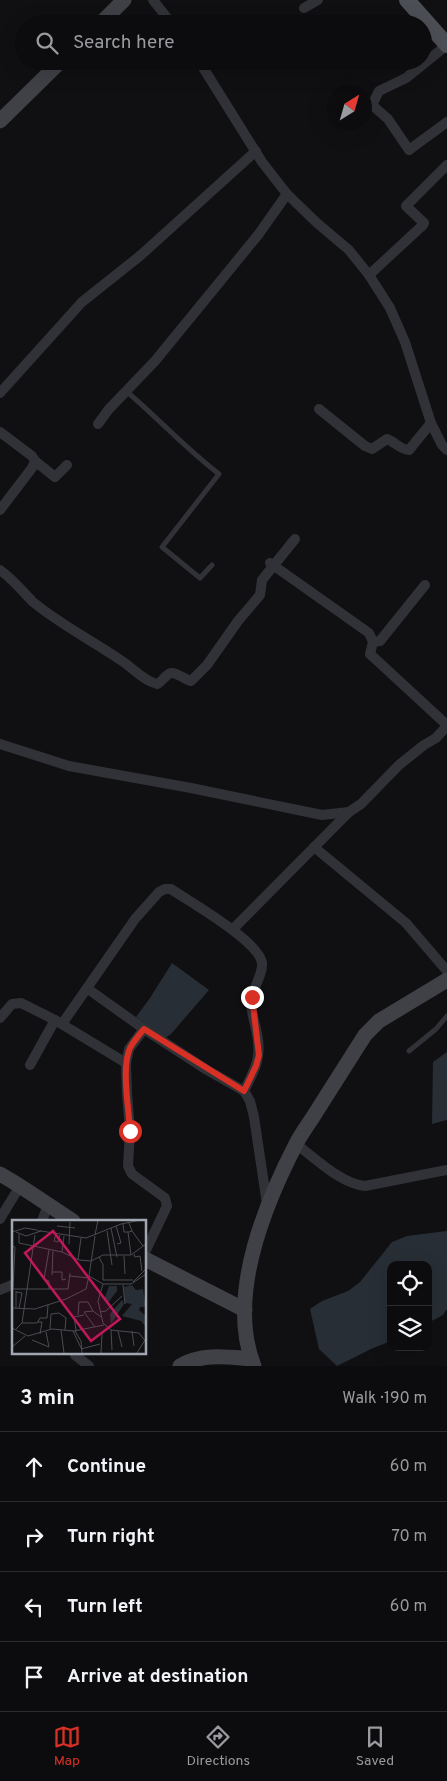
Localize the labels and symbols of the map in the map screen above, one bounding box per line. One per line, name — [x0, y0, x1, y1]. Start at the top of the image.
north arrow — [327, 85, 372, 130]
route end — [241, 986, 264, 1009]
route start — [119, 1120, 142, 1143]
inset map — [12, 1220, 146, 1354]

